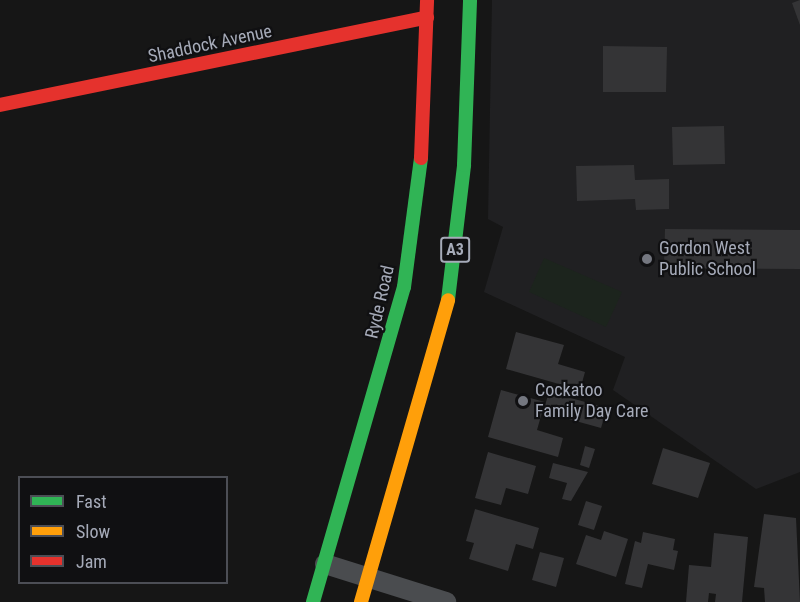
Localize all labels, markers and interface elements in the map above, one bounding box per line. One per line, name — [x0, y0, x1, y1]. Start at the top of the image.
street label: Shaddock Avenue — [146, 20, 274, 68]
road number: A3 — [440, 237, 470, 263]
place label: Gordon West Public School — [659, 238, 756, 280]
marker: Gordon West Public School — [640, 252, 654, 266]
street label: Ryde Road — [361, 263, 399, 341]
place label: Cockatoo Family Day Care — [535, 380, 648, 422]
marker: Cockatoo Family Day Care — [516, 394, 530, 408]
legend — [18, 476, 228, 584]
text: Fast — [76, 491, 107, 512]
text: Slow — [76, 521, 110, 542]
text: Jam — [76, 551, 107, 572]

